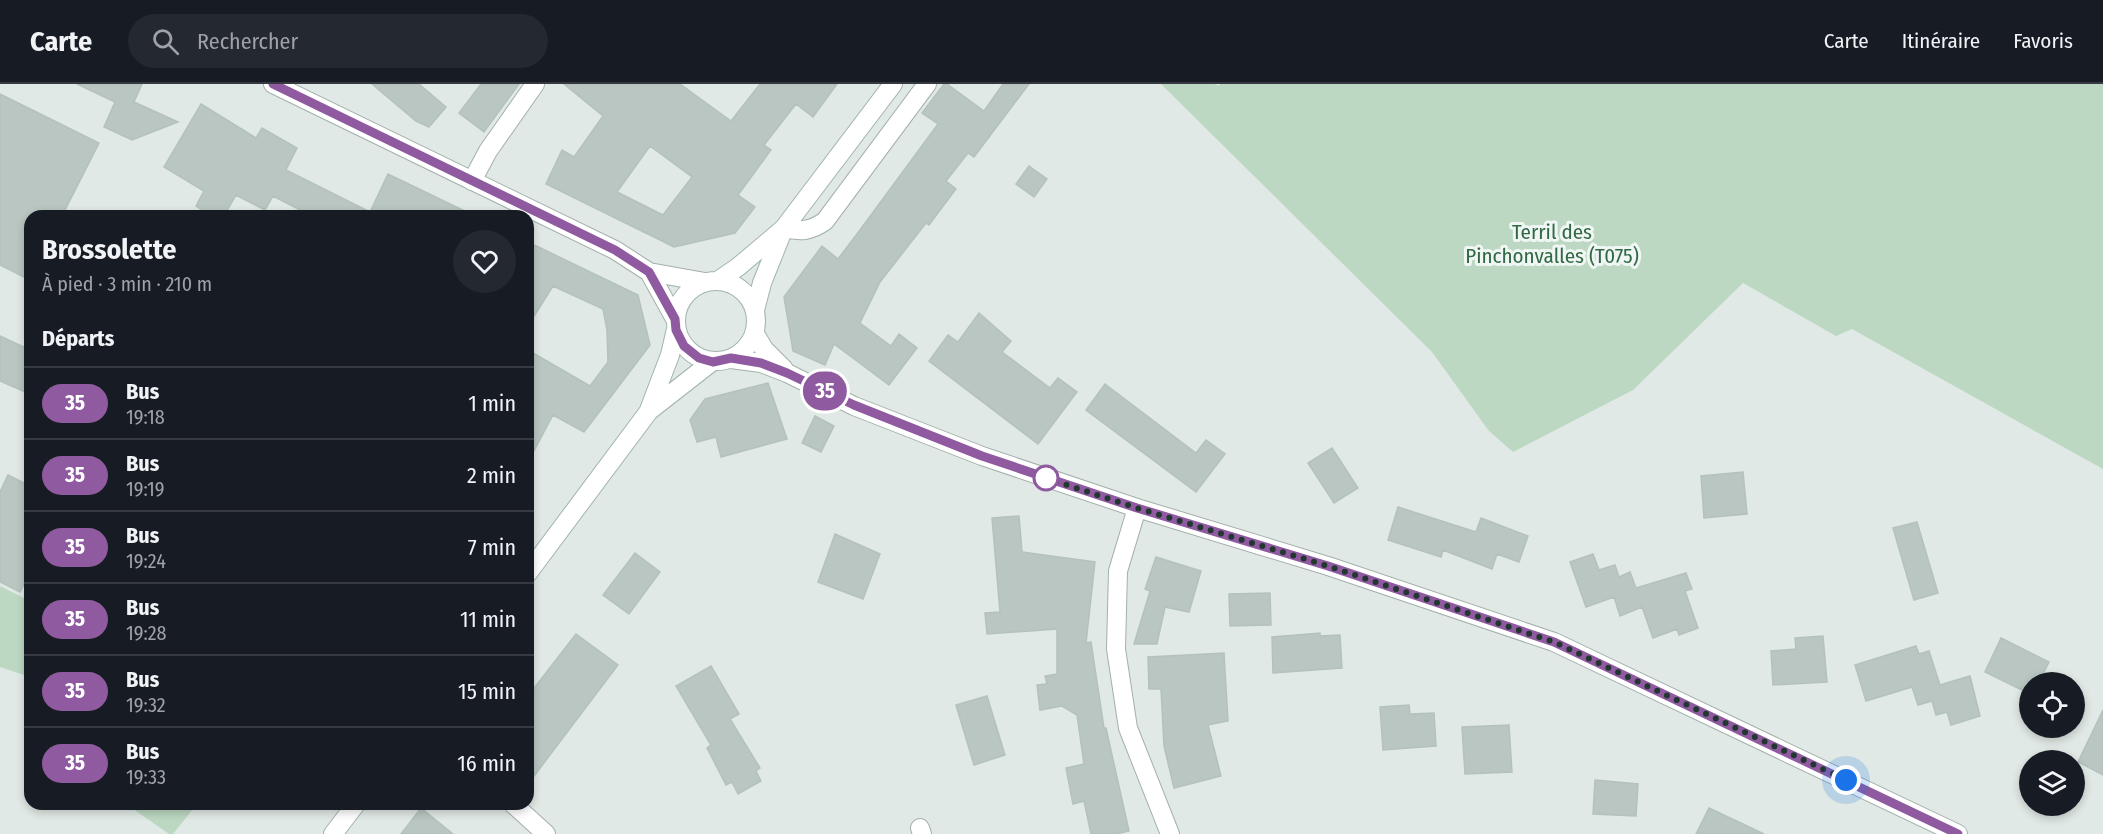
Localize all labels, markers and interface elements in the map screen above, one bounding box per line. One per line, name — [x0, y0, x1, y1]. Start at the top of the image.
search box — [128, 14, 548, 68]
text: Carte — [30, 25, 92, 58]
icon: search — [149, 25, 182, 58]
text: Rechercher — [197, 28, 298, 55]
text: Carte — [1824, 28, 1869, 54]
text: Itinéraire — [1902, 28, 1980, 54]
text: Favoris — [2013, 28, 2073, 54]
park label: Terril des Pinchonvalles (T075) — [1465, 219, 1639, 269]
button: heart — [453, 230, 516, 293]
text: Brossolette — [42, 233, 176, 266]
text: À pied · 3 min · 210 m — [42, 272, 212, 296]
text: Départs — [42, 325, 114, 352]
line badge: 35 — [798, 372, 852, 410]
text: Bus — [126, 378, 159, 405]
text: 35 — [815, 378, 835, 404]
text: 35 — [65, 390, 85, 416]
text: 1 min — [468, 390, 516, 417]
text: 19:18 — [126, 405, 165, 429]
text: Bus — [126, 450, 159, 477]
text: 35 — [65, 462, 85, 488]
text: 2 min — [467, 462, 516, 489]
unlabelled marker — [1033, 465, 1059, 491]
text: 19:19 — [126, 477, 164, 501]
text: Bus — [126, 522, 159, 549]
text: 35 — [65, 534, 85, 560]
text: 7 min — [468, 534, 516, 561]
text: 19:24 — [126, 549, 166, 573]
text: Bus — [126, 594, 159, 621]
text: 35 — [65, 606, 85, 632]
text: 11 min — [460, 606, 516, 633]
text: 19:28 — [126, 621, 167, 645]
text: Bus — [126, 666, 159, 693]
map controls — [2019, 672, 2085, 816]
button: locate — [2019, 672, 2085, 738]
text: 35 — [65, 678, 85, 704]
text: 15 min — [458, 678, 516, 705]
text: 19:32 — [126, 693, 166, 717]
text: Bus — [126, 738, 159, 765]
text: 35 — [65, 750, 85, 776]
text: 16 min — [457, 750, 516, 777]
button: layers — [2019, 750, 2085, 816]
text: 19:33 — [126, 765, 166, 789]
your location — [1831, 765, 1861, 795]

